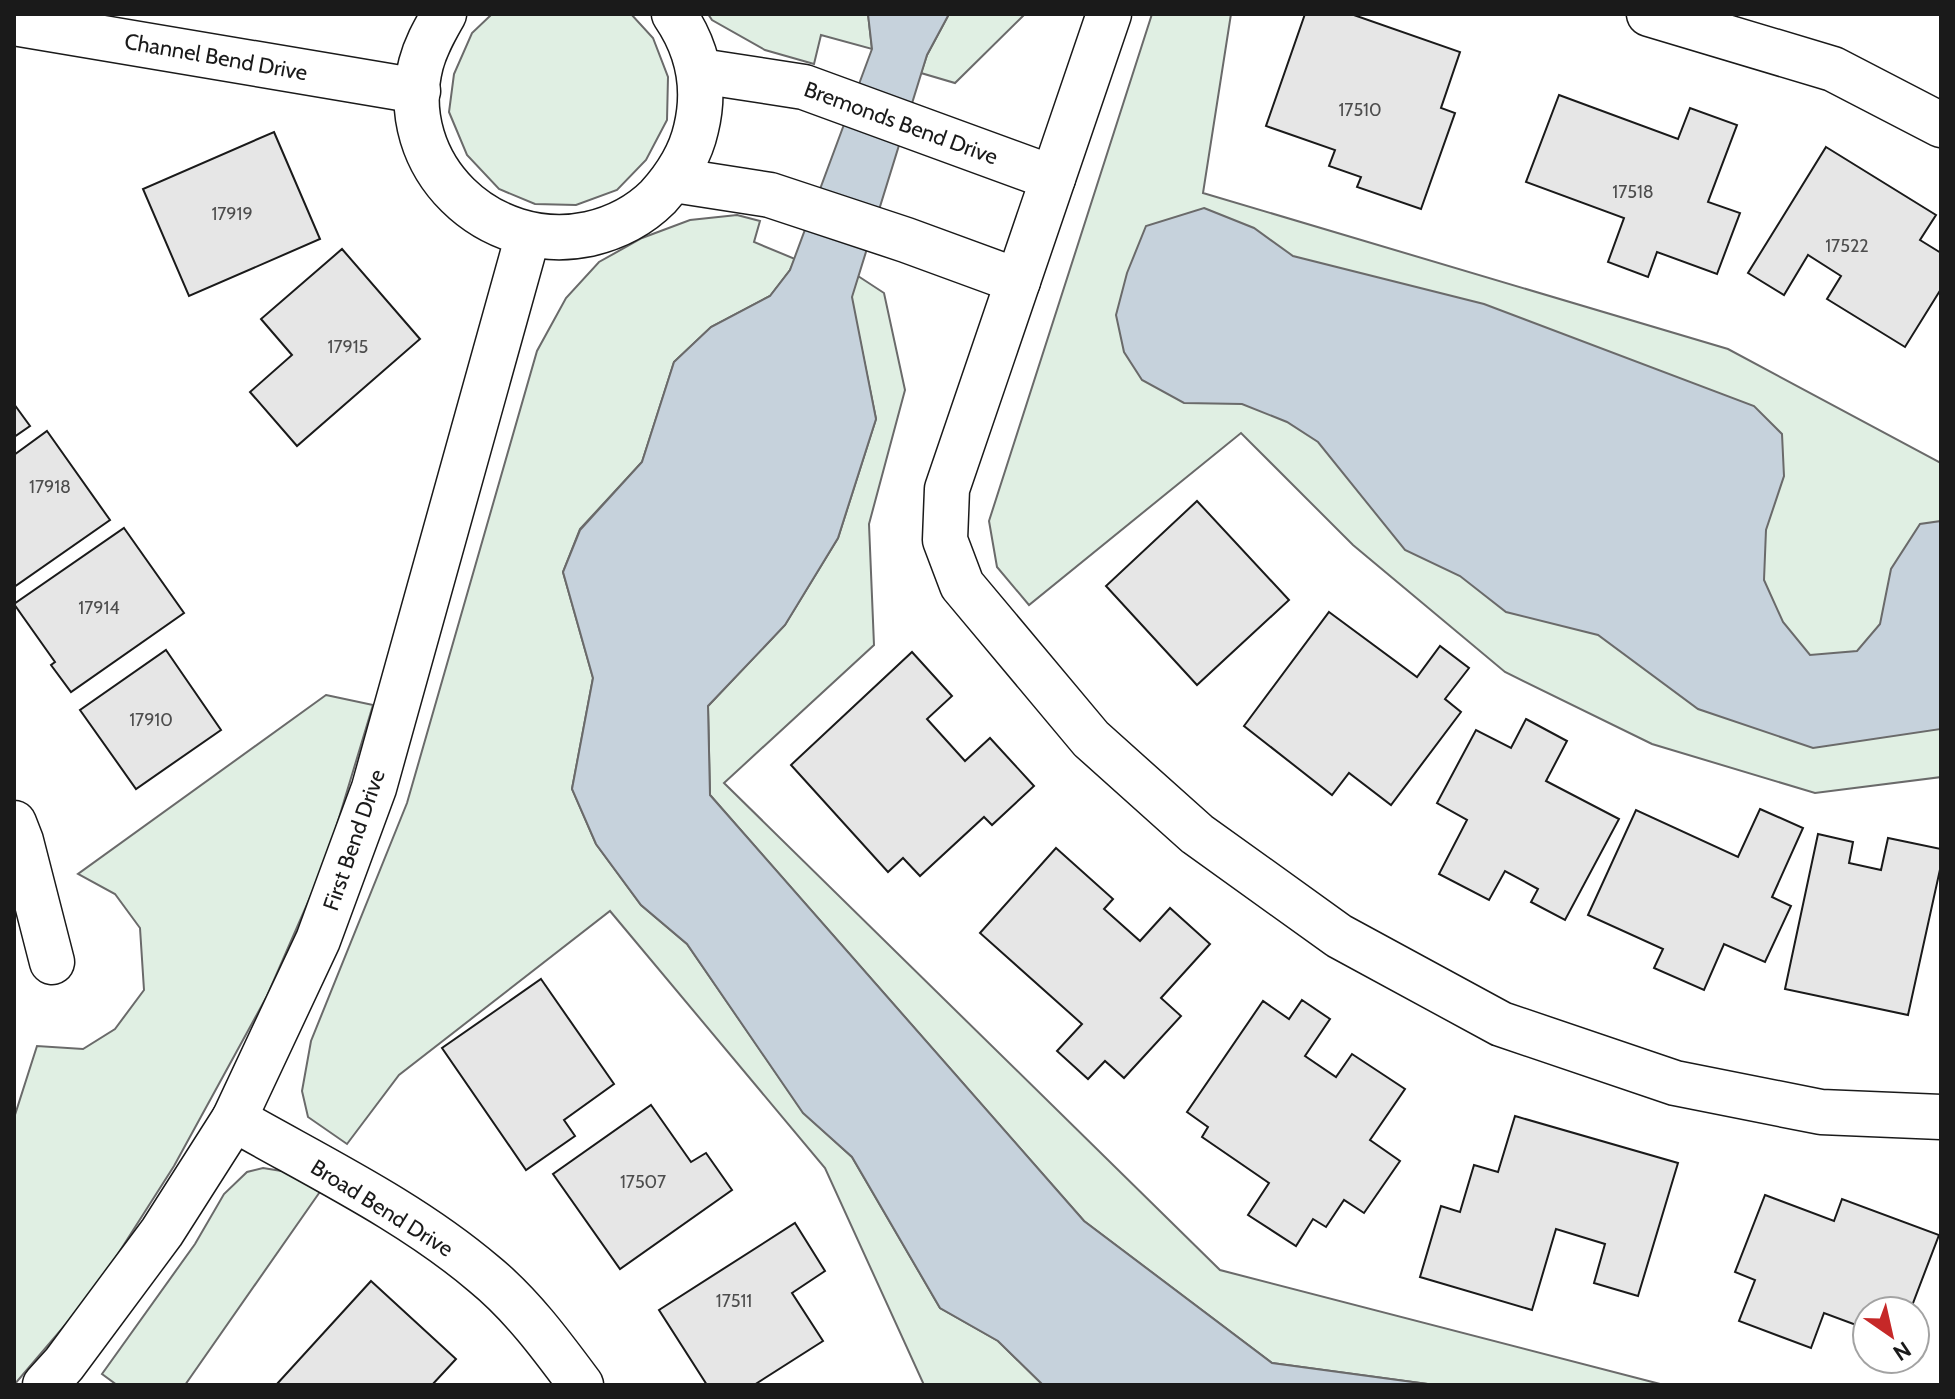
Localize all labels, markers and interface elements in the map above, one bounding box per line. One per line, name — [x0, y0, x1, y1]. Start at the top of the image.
street label: Channel Bend Drive — [122, 28, 310, 86]
street label: Bremonds Bend Drive — [800, 75, 1002, 171]
house number: 17510 — [1338, 99, 1382, 121]
house number: 17518 — [1612, 181, 1654, 203]
house number: 17919 — [211, 203, 253, 225]
house number: 17522 — [1825, 235, 1869, 257]
house number: 17915 — [328, 336, 368, 358]
house number: 17918 — [29, 476, 71, 498]
house number: 17914 — [78, 597, 120, 619]
house number: 17910 — [129, 709, 173, 731]
street label: First Bend Drive — [317, 766, 391, 914]
street label: Broad Bend Drive — [306, 1153, 458, 1263]
house number: 17507 — [620, 1171, 666, 1193]
house number: 17511 — [716, 1290, 752, 1312]
north arrow — [1851, 1295, 1931, 1375]
text: N — [1888, 1336, 1916, 1367]

